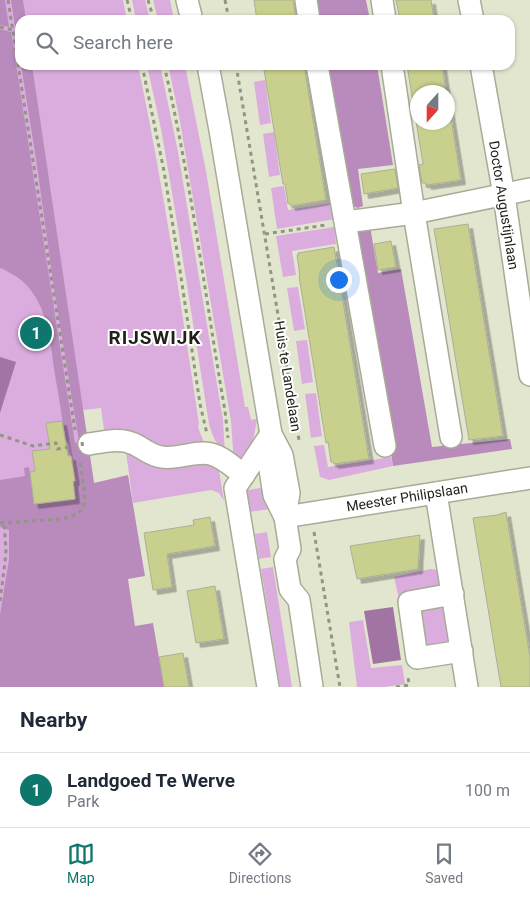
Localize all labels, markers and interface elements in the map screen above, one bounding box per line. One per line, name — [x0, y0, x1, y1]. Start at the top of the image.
search box — [15, 15, 515, 70]
icon: search — [33, 29, 61, 57]
text: Search here — [73, 31, 173, 54]
north arrow — [410, 85, 455, 130]
street label: Doctor Augustijnlaan — [486, 139, 522, 271]
your location — [326, 267, 352, 293]
pin: 1 — [20, 314, 52, 352]
street label: Huis te Landelaan — [271, 320, 305, 432]
district label: RIJSWIJK — [109, 326, 201, 349]
street label: Meester Philipslaan — [345, 479, 469, 515]
text: Nearby — [20, 708, 87, 732]
text: Landgoed Te Werve — [67, 769, 235, 792]
text: 1 — [31, 781, 41, 800]
text: 100 m — [465, 781, 510, 800]
text: Park — [67, 792, 99, 811]
tab: Map — [67, 840, 95, 886]
tab: Directions — [229, 840, 292, 886]
tab: Saved — [425, 840, 463, 886]

